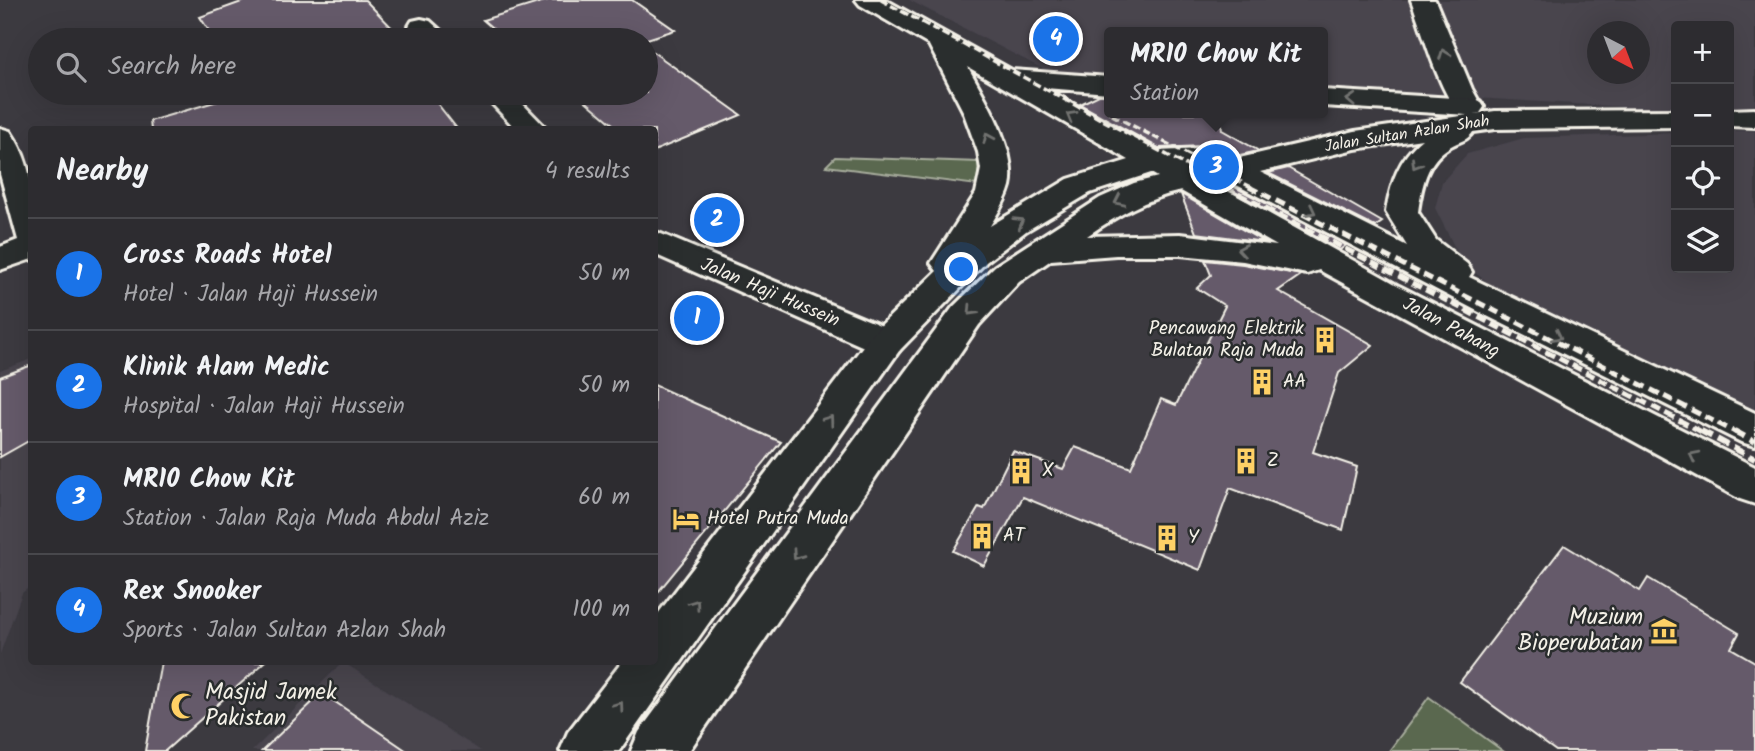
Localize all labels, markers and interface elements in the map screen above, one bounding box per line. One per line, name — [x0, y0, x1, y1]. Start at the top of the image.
pin: 4 — [1033, 13, 1079, 65]
north arrow — [1587, 21, 1650, 84]
map controls — [1671, 21, 1734, 273]
button: + — [1671, 21, 1734, 84]
popup — [1104, 27, 1328, 118]
search box — [28, 28, 658, 105]
text: MR10 Chow Kit — [1130, 34, 1302, 76]
text: Search here — [108, 46, 236, 88]
icon: search — [52, 48, 90, 86]
one-way arrow — [1439, 49, 1453, 61]
text: Station — [1130, 76, 1199, 112]
button: − — [1671, 84, 1734, 147]
one-way arrow — [1345, 93, 1356, 108]
street label: Jalan Sultan Azlan Shah — [1323, 109, 1491, 159]
one-way arrow — [1065, 111, 1078, 124]
one-way arrow — [982, 133, 996, 145]
pin: 3 — [1193, 141, 1239, 193]
button: locate — [1671, 147, 1734, 210]
text: Nearby — [56, 148, 148, 196]
text: 4 results — [545, 154, 630, 190]
one-way arrow — [1411, 156, 1424, 169]
one-way arrow — [1114, 193, 1127, 207]
pin: 2 — [694, 194, 740, 246]
one-way arrow — [1304, 202, 1316, 216]
button: layers — [1671, 210, 1734, 273]
one-way arrow — [1012, 217, 1025, 230]
text: Cross Roads Hotel — [123, 235, 332, 277]
one-way arrow — [1236, 243, 1248, 258]
street label: Jalan Haji Hussein — [696, 250, 844, 336]
your location — [944, 252, 978, 286]
text: 1 — [76, 256, 82, 292]
text: 50 m — [579, 256, 630, 292]
text: Hotel · Jalan Haji Hussein — [123, 277, 378, 313]
street label: Jalan Pahang — [1397, 290, 1505, 366]
pin: 1 — [674, 292, 720, 344]
one-way arrow — [967, 302, 980, 315]
place label: Pencawang Elektrik Bulatan Raja Muda — [1149, 314, 1304, 366]
building icon: Pencawang Elektrik Bulatan Raja Muda — [1310, 325, 1340, 355]
one-way arrow — [1550, 327, 1562, 341]
text: Klinik Alam Medic — [123, 347, 330, 389]
building icon: AA — [1247, 367, 1277, 397]
place label: AA — [1283, 367, 1306, 397]
text: 2 — [72, 368, 86, 404]
text: 50 m — [579, 368, 630, 404]
text: Hospital · Jalan Haji Hussein — [123, 389, 405, 425]
one-way arrow — [821, 415, 834, 428]
building icon: Z — [1231, 446, 1261, 476]
place label: Z — [1267, 446, 1279, 476]
one-way arrow — [1689, 450, 1702, 464]
building icon: X — [1006, 456, 1036, 486]
place label: X — [1042, 456, 1054, 486]
text: MR10 Chow Kit — [123, 459, 295, 501]
text: 3 — [73, 480, 85, 516]
text: 60 m — [578, 480, 630, 516]
text: Station · Jalan Raja Muda Abdul Aziz — [123, 501, 489, 537]
hotel icon: Hotel Putra Muda — [671, 504, 701, 534]
place label: Hotel Putra Muda — [707, 504, 849, 534]
building icon: AT — [967, 521, 997, 551]
place label: AT — [1003, 521, 1027, 551]
building icon: Y — [1152, 523, 1182, 553]
place label: Y — [1188, 523, 1200, 553]
one-way arrow — [793, 547, 805, 560]
text: Rex Snooker — [123, 571, 261, 613]
text: 4 — [73, 592, 85, 628]
text: 100 m — [572, 592, 630, 628]
one-way arrow — [687, 599, 699, 611]
place label: Muzium Bioperubatan — [1518, 600, 1643, 662]
text: Sports · Jalan Sultan Azlan Shah — [123, 613, 446, 649]
museum icon: Muzium Bioperubatan — [1649, 616, 1679, 646]
place label: Masjid Jamek Pakistan — [205, 675, 337, 737]
mosque icon: Masjid Jamek Pakistan — [169, 691, 199, 721]
one-way arrow — [611, 701, 624, 714]

